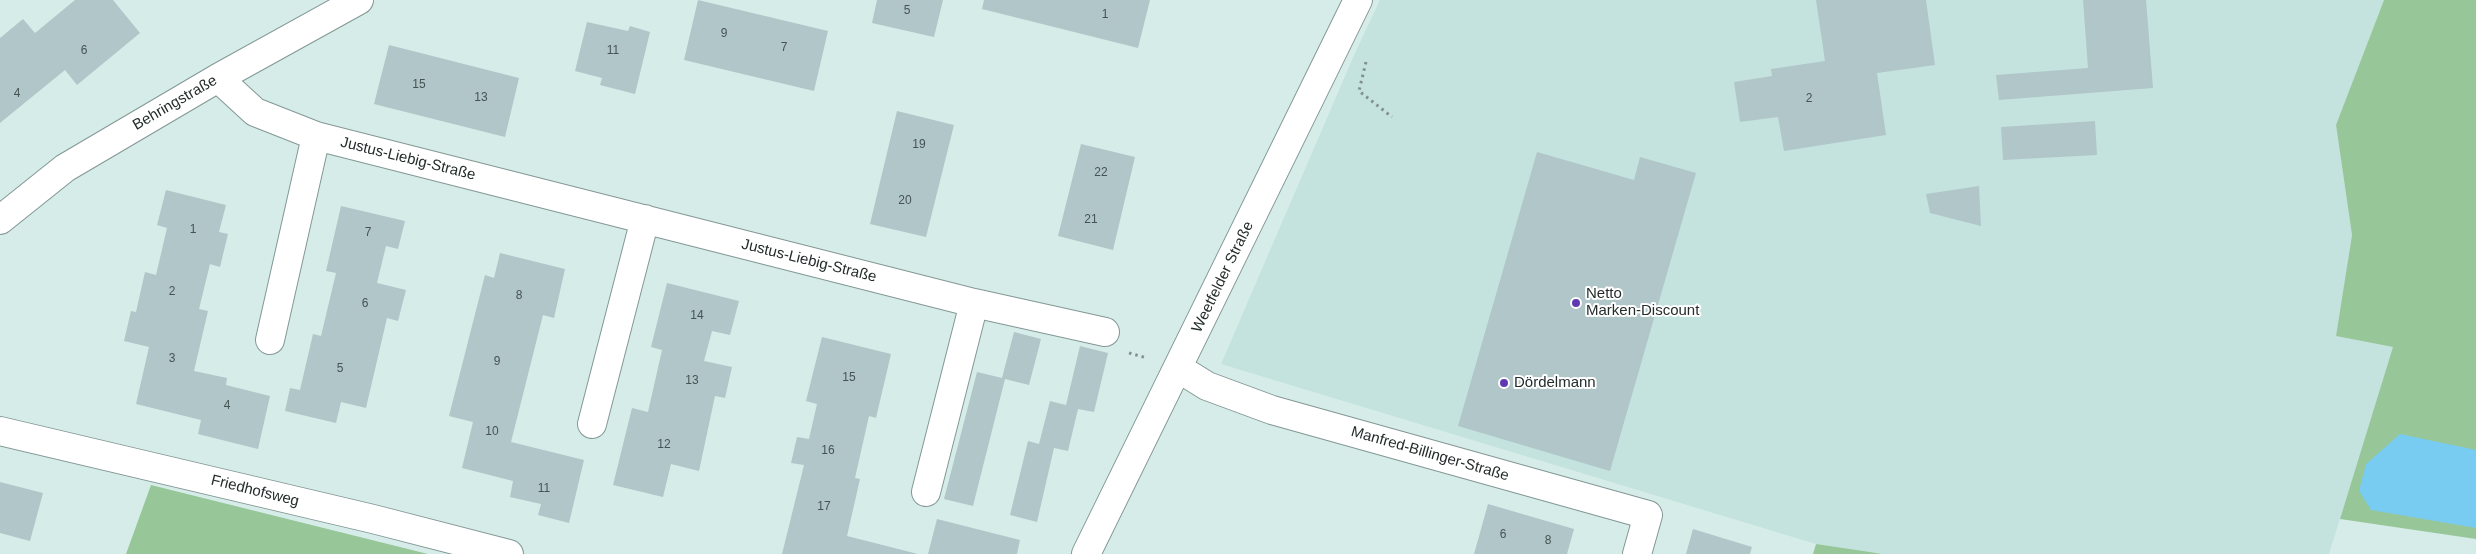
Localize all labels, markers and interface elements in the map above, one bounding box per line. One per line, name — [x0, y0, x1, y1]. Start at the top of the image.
house number: 5 — [904, 4, 910, 18]
house number: 1 — [1102, 8, 1108, 22]
house number: 9 — [721, 27, 727, 41]
house number: 7 — [781, 41, 787, 55]
house number: 6 — [81, 44, 87, 58]
house number: 11 — [607, 44, 619, 58]
street label: Behringstraße — [130, 72, 220, 134]
house number: 15 — [412, 78, 426, 92]
house number: 4 — [14, 87, 20, 101]
house number: 13 — [474, 91, 488, 105]
house number: 2 — [1806, 92, 1812, 106]
street label: Justus-Liebig-Straße — [339, 134, 477, 184]
house number: 19 — [912, 138, 926, 152]
house number: 22 — [1094, 166, 1108, 180]
house number: 20 — [898, 194, 912, 208]
house number: 21 — [1084, 213, 1098, 227]
street label: Weetfelder Straße — [1188, 218, 1258, 336]
house number: 1 — [190, 223, 196, 237]
house number: 7 — [365, 226, 371, 240]
street label: Justus-Liebig-Straße — [740, 236, 878, 286]
house number: 2 — [169, 285, 175, 299]
place label: Netto Marken-Discount — [1586, 285, 1699, 320]
house number: 8 — [516, 289, 522, 303]
house number: 6 — [362, 297, 368, 311]
marker: Netto Marken-Discount — [1570, 297, 1582, 309]
house number: 14 — [690, 309, 704, 323]
house number: 3 — [169, 352, 175, 366]
house number: 9 — [494, 355, 500, 369]
house number: 5 — [337, 362, 343, 376]
house number: 15 — [842, 371, 856, 385]
house number: 13 — [685, 374, 699, 388]
place label: Dördelmann — [1514, 374, 1596, 392]
marker: Dördelmann — [1498, 377, 1510, 389]
house number: 4 — [224, 399, 230, 413]
street label: Manfred-Billinger-Straße — [1349, 423, 1511, 485]
house number: 10 — [485, 425, 499, 439]
house number: 12 — [657, 438, 671, 452]
house number: 16 — [821, 444, 835, 458]
street label: Friedhofsweg — [209, 471, 301, 511]
house number: 11 — [538, 482, 550, 496]
house number: 17 — [817, 500, 831, 514]
house number: 6 — [1500, 528, 1506, 542]
house number: 8 — [1545, 534, 1551, 548]

